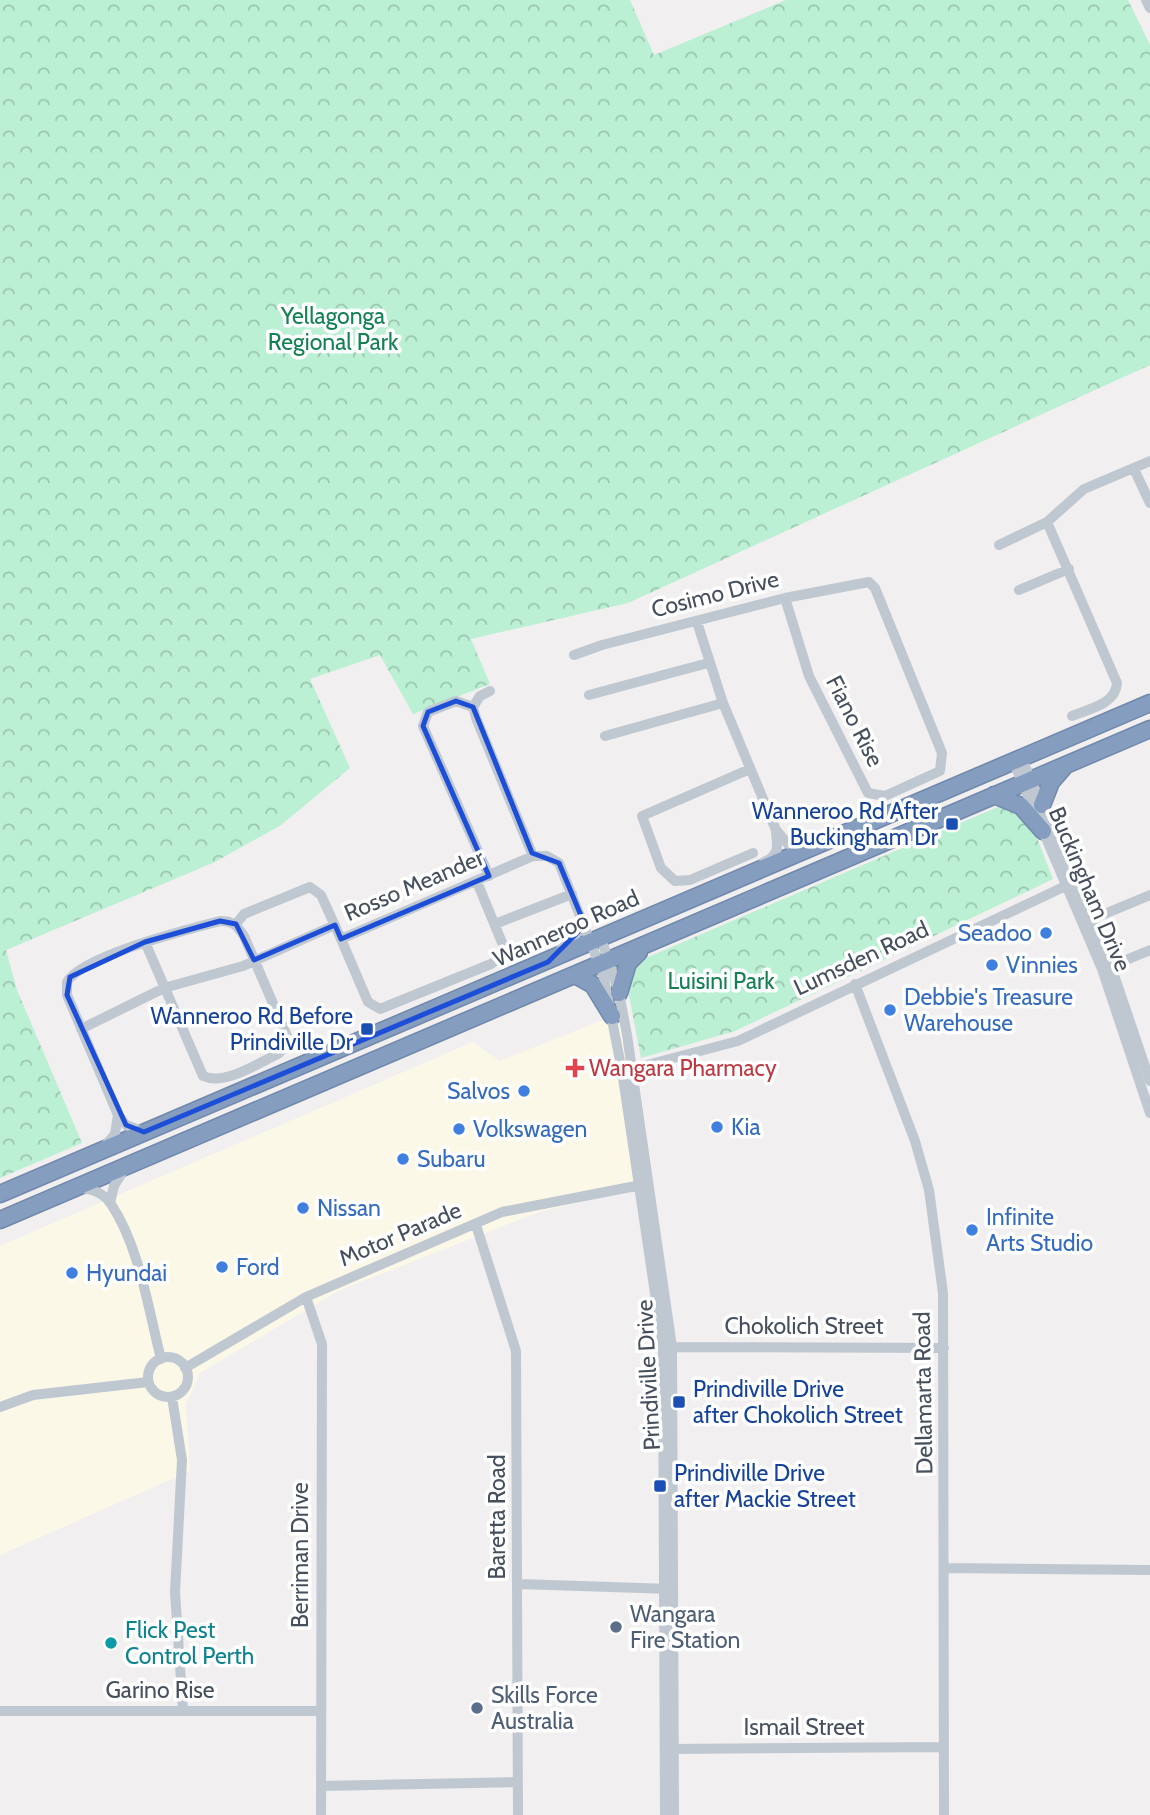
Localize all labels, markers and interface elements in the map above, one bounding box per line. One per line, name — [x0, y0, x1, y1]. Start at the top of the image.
park label: Yellagonga Regional Park — [268, 302, 399, 356]
street label: Cosimo Drive — [648, 565, 782, 623]
street label: Fiano Rise — [820, 671, 890, 771]
place label: Wanneroo Rd After Buckingham Dr — [752, 797, 939, 851]
street label: Buckingham Drive — [1043, 803, 1137, 976]
marker: Wanneroo Rd After Buckingham Dr — [944, 816, 960, 832]
street label: Rosso Meander — [340, 843, 489, 927]
street label: Wanneroo Road — [489, 883, 643, 973]
street label: Lumsden Road — [789, 915, 933, 1001]
place label: Seadoo — [958, 919, 1032, 947]
marker: Seadoo — [1038, 925, 1054, 941]
place label: Vinnies — [1006, 951, 1078, 979]
marker: Vinnies — [984, 957, 1000, 973]
park label: Luisini Park — [667, 967, 775, 995]
place label: Debbie's Treasure Warehouse — [904, 983, 1073, 1037]
place label: Wanneroo Rd Before Prindiville Dr — [151, 1002, 354, 1056]
marker: Debbie's Treasure Warehouse — [882, 1002, 898, 1018]
marker: Wanneroo Rd Before Prindiville Dr — [359, 1021, 375, 1037]
place label: Wangara Pharmacy — [589, 1054, 777, 1082]
marker: Wangara Pharmacy — [567, 1060, 583, 1076]
place label: Salvos — [447, 1077, 510, 1105]
marker: Salvos — [516, 1083, 532, 1099]
place label: Kia — [731, 1113, 761, 1141]
place label: Volkswagen — [473, 1115, 587, 1143]
marker: Kia — [709, 1119, 725, 1135]
marker: Volkswagen — [451, 1121, 467, 1137]
place label: Subaru — [417, 1145, 485, 1173]
marker: Subaru — [395, 1151, 411, 1167]
place label: Nissan — [317, 1194, 381, 1222]
street label: Motor Parade — [335, 1196, 466, 1272]
marker: Nissan — [295, 1200, 311, 1216]
place label: Infinite Arts Studio — [986, 1203, 1093, 1257]
marker: Infinite Arts Studio — [964, 1222, 980, 1238]
place label: Ford — [236, 1253, 279, 1281]
place label: Hyundai — [86, 1259, 167, 1287]
marker: Ford — [214, 1259, 230, 1275]
marker: Hyundai — [64, 1265, 80, 1281]
street label: Prindiville Drive — [630, 1299, 666, 1451]
street label: Dellamarta Road — [908, 1311, 938, 1475]
street label: Chokolich Street — [724, 1312, 884, 1340]
place label: Prindiville Drive after Chokolich Street — [693, 1375, 903, 1429]
marker: Prindiville Drive after Chokolich Street — [671, 1394, 687, 1410]
street label: Baretta Road — [483, 1454, 511, 1580]
place label: Prindiville Drive after Mackie Street — [674, 1459, 856, 1513]
marker: Prindiville Drive after Mackie Street — [652, 1478, 668, 1494]
street label: Berriman Drive — [286, 1482, 314, 1628]
place label: Wangara Fire Station — [630, 1600, 740, 1654]
place label: Flick Pest Control Perth — [125, 1616, 254, 1670]
marker: Wangara Fire Station — [608, 1619, 624, 1635]
marker: Flick Pest Control Perth — [103, 1635, 119, 1651]
street label: Garino Rise — [105, 1676, 215, 1704]
place label: Skills Force Australia — [491, 1681, 598, 1735]
marker: Skills Force Australia — [469, 1700, 485, 1716]
street label: Ismail Street — [744, 1713, 865, 1741]

